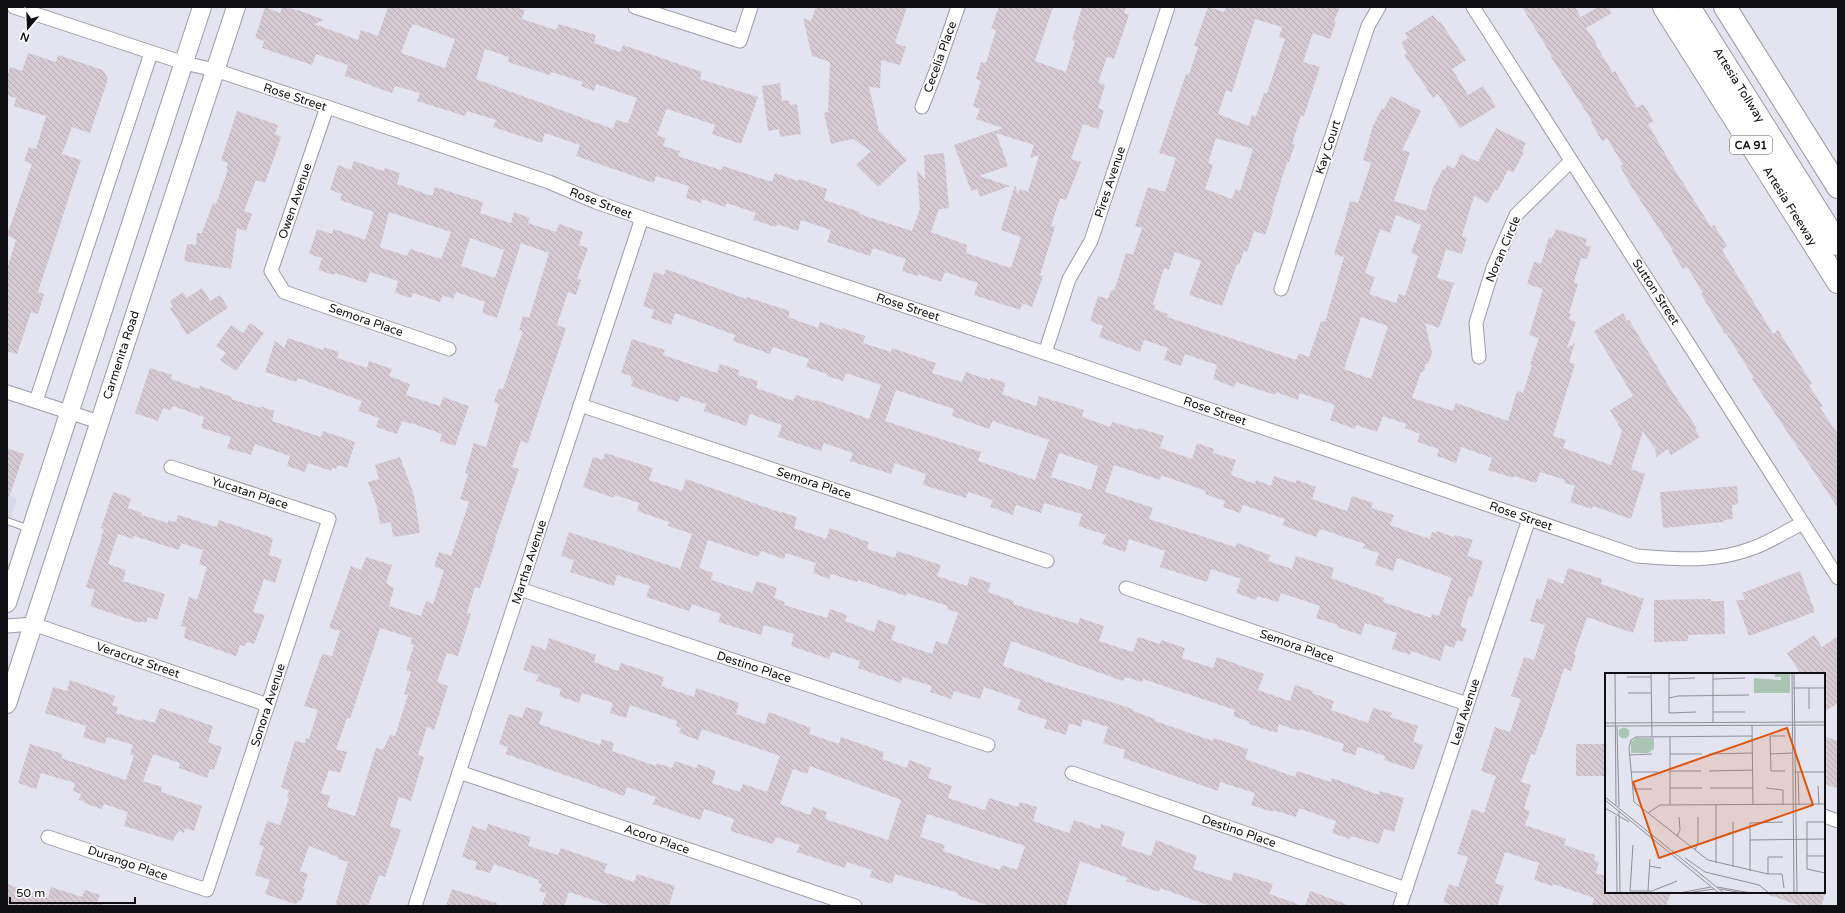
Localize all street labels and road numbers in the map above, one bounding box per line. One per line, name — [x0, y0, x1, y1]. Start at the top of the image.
street label: Cecelia Place — [921, 19, 959, 95]
street label: Artesia Tollway — [1710, 45, 1768, 126]
street label: Rose Street — [262, 80, 329, 114]
street label: Kay Court — [1313, 118, 1343, 176]
road number: CA 91 — [1730, 136, 1772, 154]
street label: Pires Avenue — [1092, 144, 1128, 219]
street label: Owen Avenue — [275, 161, 315, 241]
street label: Artesia Freeway — [1760, 164, 1820, 249]
street label: Rose Street — [568, 185, 635, 221]
street label: Noran Circle — [1483, 214, 1523, 284]
street label: Sutton Street — [1630, 256, 1683, 328]
street label: Rose Street — [875, 290, 942, 324]
street label: Semora Place — [327, 301, 405, 339]
street label: Carmenita Road — [100, 309, 142, 401]
street label: Rose Street — [1182, 394, 1249, 428]
street label: Semora Place — [775, 464, 853, 502]
street label: Yucatan Place — [210, 474, 290, 512]
street label: Rose Street — [1488, 499, 1555, 533]
street label: Martha Avenue — [509, 518, 549, 606]
street label: Semora Place — [1258, 627, 1336, 665]
street label: Veracruz Street — [94, 639, 182, 681]
street label: Destino Place — [715, 648, 793, 686]
street label: Sonora Avenue — [248, 661, 288, 748]
street label: Leal Avenue — [1448, 677, 1482, 747]
street label: Destino Place — [1200, 812, 1278, 850]
street label: Acoro Place — [622, 821, 692, 857]
street label: Durango Place — [86, 843, 170, 883]

